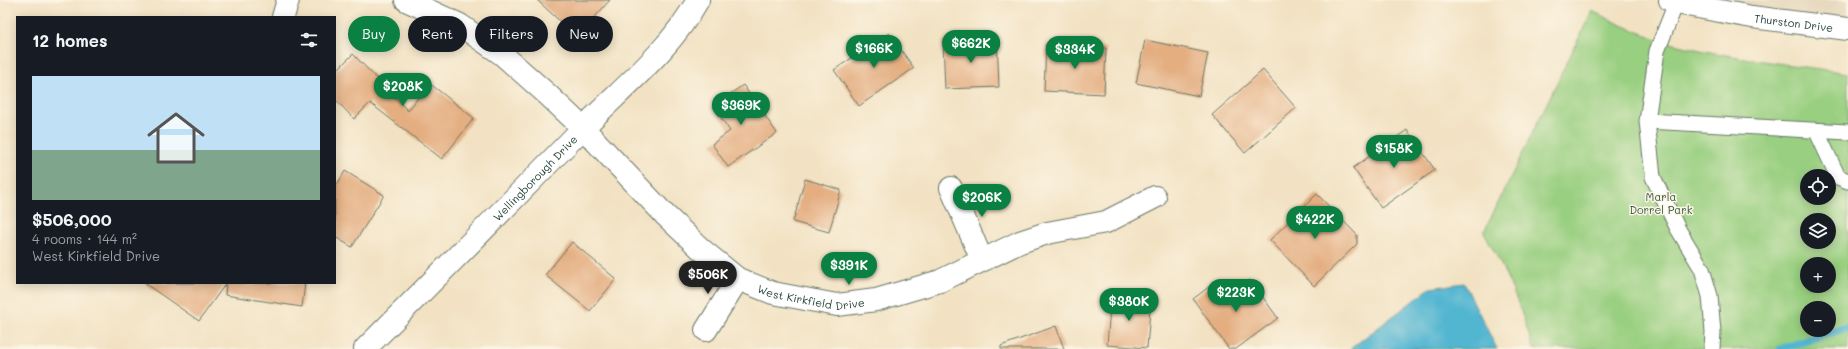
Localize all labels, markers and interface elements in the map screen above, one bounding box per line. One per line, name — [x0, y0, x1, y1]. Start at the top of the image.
street label: Thurston Drive — [1753, 10, 1834, 35]
chip: Buy — [348, 16, 400, 52]
chip: Rent — [408, 16, 467, 52]
chip: Filters — [475, 16, 548, 52]
chip: New — [556, 16, 613, 52]
text: 12 homes — [32, 29, 108, 51]
icon: filters — [298, 29, 320, 51]
pin: $662K — [943, 30, 999, 64]
text: $662K — [951, 34, 991, 51]
pin: $166K — [846, 35, 902, 69]
pin: $334K — [1047, 36, 1103, 70]
text: $166K — [855, 39, 893, 56]
text: $334K — [1055, 40, 1095, 57]
pin: $208K — [375, 73, 431, 107]
text: $208K — [383, 77, 423, 94]
pin: $369K — [713, 92, 769, 126]
text: $369K — [721, 96, 761, 113]
icon: home — [140, 102, 212, 174]
street label: Wellingborough Drive — [489, 131, 580, 224]
pin: $158K — [1366, 135, 1422, 169]
text: $158K — [1375, 139, 1413, 156]
map controls — [1800, 169, 1836, 337]
button: locate — [1800, 169, 1836, 205]
pin: $206K — [954, 184, 1010, 218]
text: $206K — [962, 188, 1002, 205]
park label: Marla Dorrel Park — [1629, 189, 1693, 217]
pin: $422K — [1287, 206, 1343, 240]
text: $506,000 — [32, 208, 112, 230]
text: $422K — [1295, 210, 1335, 227]
button: layers — [1800, 213, 1836, 249]
text: 4 rooms · 144 m² — [32, 230, 137, 247]
text: West Kirkfield Drive — [32, 247, 160, 264]
pin: $391K — [821, 252, 877, 286]
text: $391K — [830, 256, 868, 273]
button: + — [1800, 257, 1836, 293]
pin: $506K — [680, 261, 736, 295]
text: $506K — [688, 265, 728, 282]
pin: $223K — [1208, 279, 1264, 313]
street label: West Kirkfield Drive — [755, 280, 865, 313]
text: $223K — [1217, 283, 1255, 300]
pin: $380K — [1101, 288, 1157, 322]
text: $380K — [1109, 292, 1149, 309]
button: − — [1800, 301, 1836, 337]

